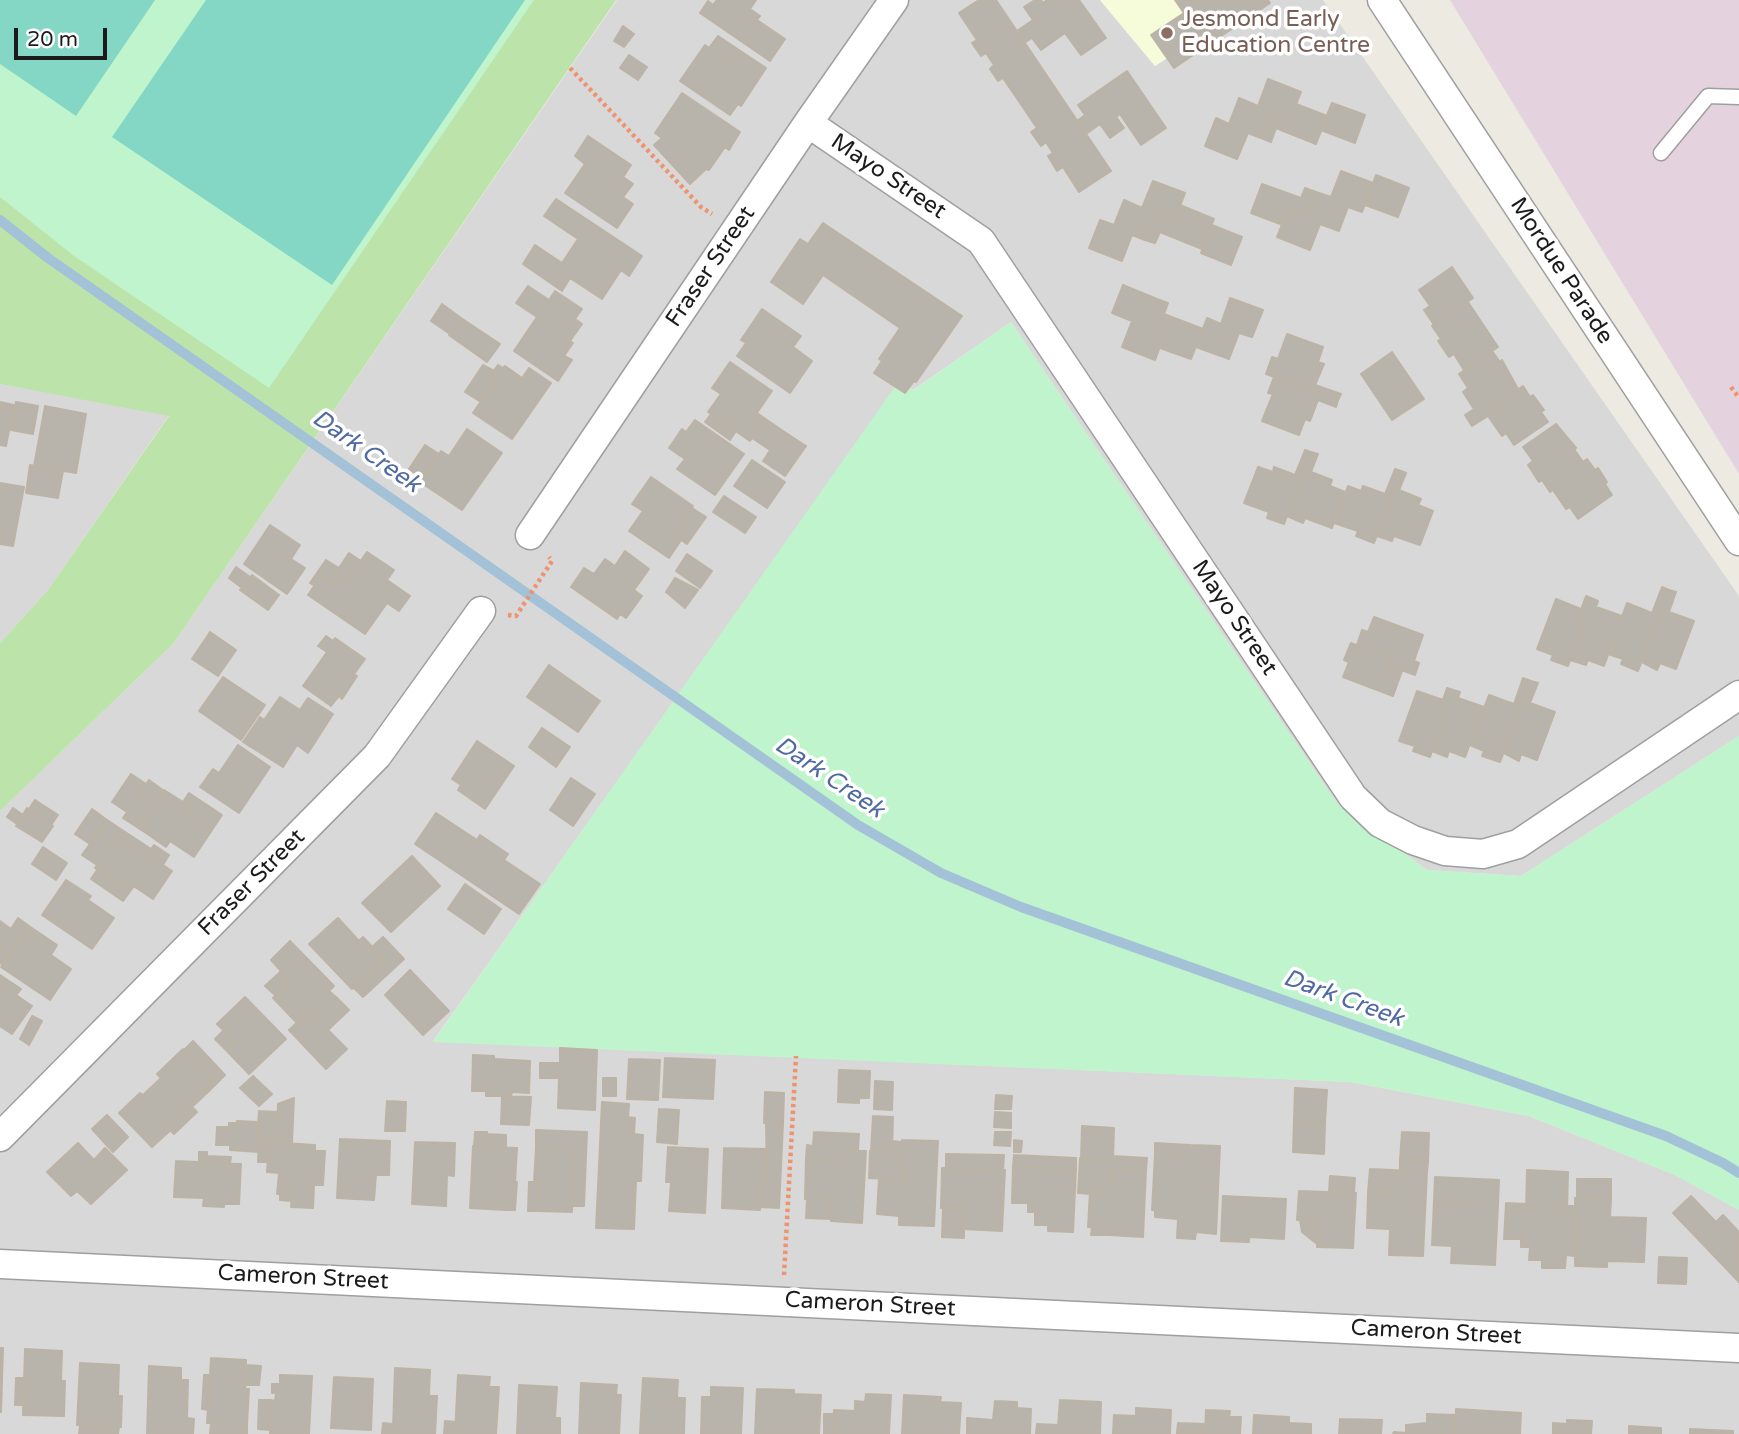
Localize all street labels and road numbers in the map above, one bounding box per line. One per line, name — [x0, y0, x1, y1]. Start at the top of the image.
street label: Mayo Street — [825, 128, 951, 226]
street label: Mordue Parade — [1503, 193, 1619, 349]
street label: Fraser Street — [661, 201, 761, 333]
street label: Mayo Street — [1185, 555, 1283, 681]
street label: Fraser Street — [193, 824, 311, 942]
street label: Cameron Street — [217, 1260, 389, 1296]
street label: Cameron Street — [784, 1287, 956, 1323]
street label: Cameron Street — [1350, 1315, 1522, 1351]

